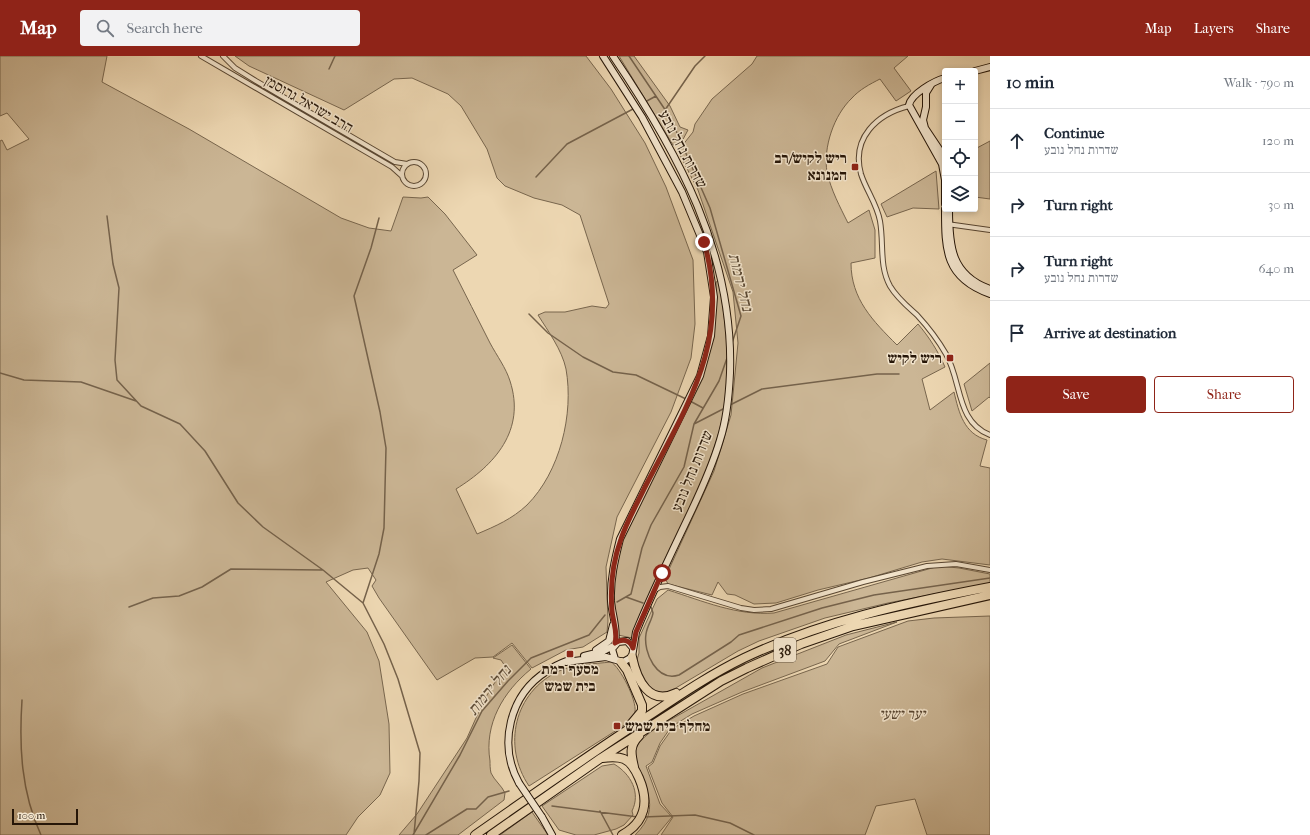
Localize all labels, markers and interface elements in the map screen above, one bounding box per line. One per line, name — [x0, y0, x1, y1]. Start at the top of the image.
search box — [80, 10, 360, 46]
text: Map — [20, 17, 56, 39]
icon: search — [94, 17, 116, 39]
text: Search here — [126, 19, 203, 37]
text: Map — [1145, 20, 1172, 37]
text: Layers — [1194, 20, 1234, 37]
text: Share — [1256, 20, 1290, 37]
map controls — [942, 68, 978, 212]
button: + — [942, 68, 978, 104]
street label: הרב ישראל גרוסמן — [261, 71, 357, 137]
text: 10 min — [1006, 72, 1054, 92]
text: Walk · 790 m — [1224, 75, 1294, 90]
button: − — [942, 104, 978, 140]
street label: שדרות נחל נובע — [655, 107, 711, 191]
text: Continue — [1044, 124, 1104, 142]
icon: ahead — [1006, 130, 1028, 152]
text: 120 m — [1262, 133, 1294, 148]
button: locate — [942, 140, 978, 176]
text: שדרות נחל נובע — [1044, 142, 1118, 157]
place label: ריש לקיש/רב המנונא — [774, 149, 847, 184]
marker: ריש לקיש/רב המנונא — [850, 162, 860, 172]
button: layers — [942, 176, 978, 212]
icon: right — [1006, 194, 1028, 216]
text: Turn right — [1044, 196, 1113, 214]
text: 30 m — [1268, 197, 1294, 212]
route end — [695, 233, 713, 251]
water label: נחל ירמות — [725, 251, 758, 314]
text: Turn right — [1044, 252, 1113, 270]
icon: right — [1006, 258, 1028, 280]
text: 640 m — [1259, 261, 1294, 276]
text: שדרות נחל נובע — [1044, 270, 1118, 285]
icon: arrive — [1006, 322, 1028, 344]
text: Arrive at destination — [1044, 324, 1176, 342]
place label: ריש לקיש — [887, 349, 942, 367]
marker: ריש לקיש — [945, 353, 955, 363]
button: Save — [1006, 376, 1146, 413]
button: Share — [1154, 376, 1294, 413]
street label: שדרות נחל נובע — [668, 428, 716, 514]
route start — [653, 564, 671, 582]
road number: 38 — [774, 638, 796, 662]
marker: מסעף רמת בית שמש — [565, 649, 575, 659]
water label: נחל ירמות — [463, 660, 516, 719]
place label: מסעף רמת בית שמש — [541, 660, 599, 695]
park label: יער ישעי — [879, 705, 927, 723]
place label: מחלף בית שמש — [625, 717, 710, 735]
marker: מחלף בית שמש — [612, 721, 622, 731]
scale bar — [12, 807, 78, 826]
text: 100 m — [18, 809, 46, 822]

